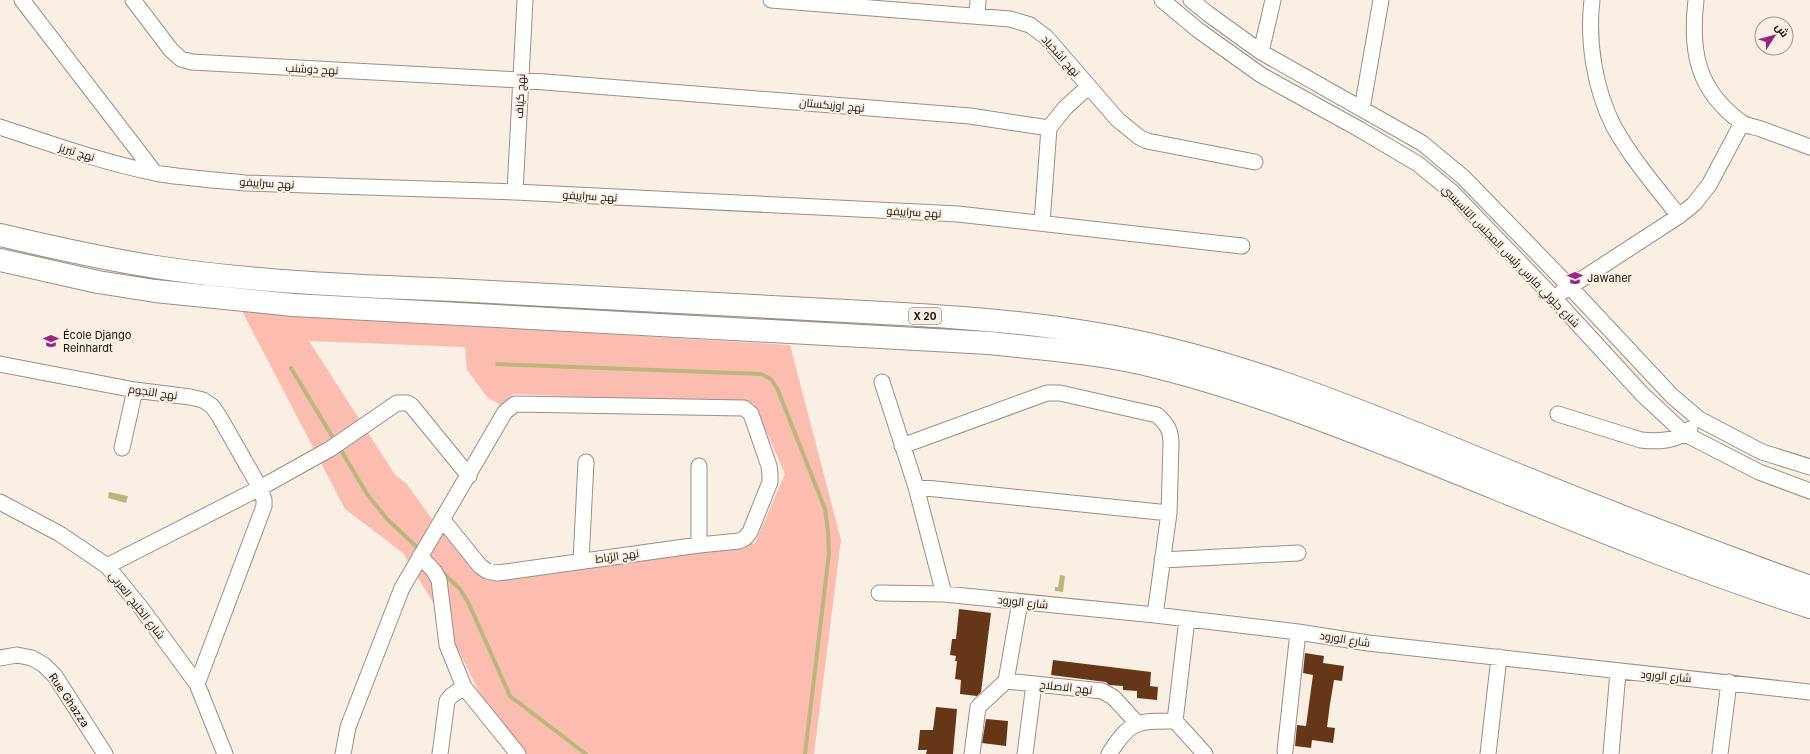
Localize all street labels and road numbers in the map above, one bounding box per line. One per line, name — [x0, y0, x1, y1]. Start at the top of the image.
street label: نهج اشخباد — [1038, 32, 1083, 80]
street label: نهج دوشنب — [285, 61, 339, 78]
street label: نهج كياف — [512, 73, 529, 119]
street label: نهج اوزبكستان — [799, 95, 865, 116]
street label: نهج تبريز — [56, 140, 97, 165]
street label: نهج سراييفو — [239, 175, 295, 192]
street label: شارع جلولي فارس رئيس المجلس التاسيسي — [1438, 182, 1583, 332]
street label: نهج سراييفو — [562, 188, 618, 205]
street label: نهج سراييفو — [886, 204, 942, 221]
road number: X 20 — [909, 308, 941, 324]
street label: نهج النجوم — [127, 382, 178, 403]
street label: نهج الرّباط — [594, 546, 640, 567]
street label: شارع الخليج العربي — [104, 568, 168, 643]
street label: شارع الورود — [997, 592, 1049, 613]
street label: شارع الورود — [1319, 628, 1371, 651]
street label: شارع الورود — [1640, 667, 1692, 686]
street label: Rue Ghazza — [46, 670, 92, 730]
street label: نهج الاصلاح — [1039, 677, 1093, 698]

